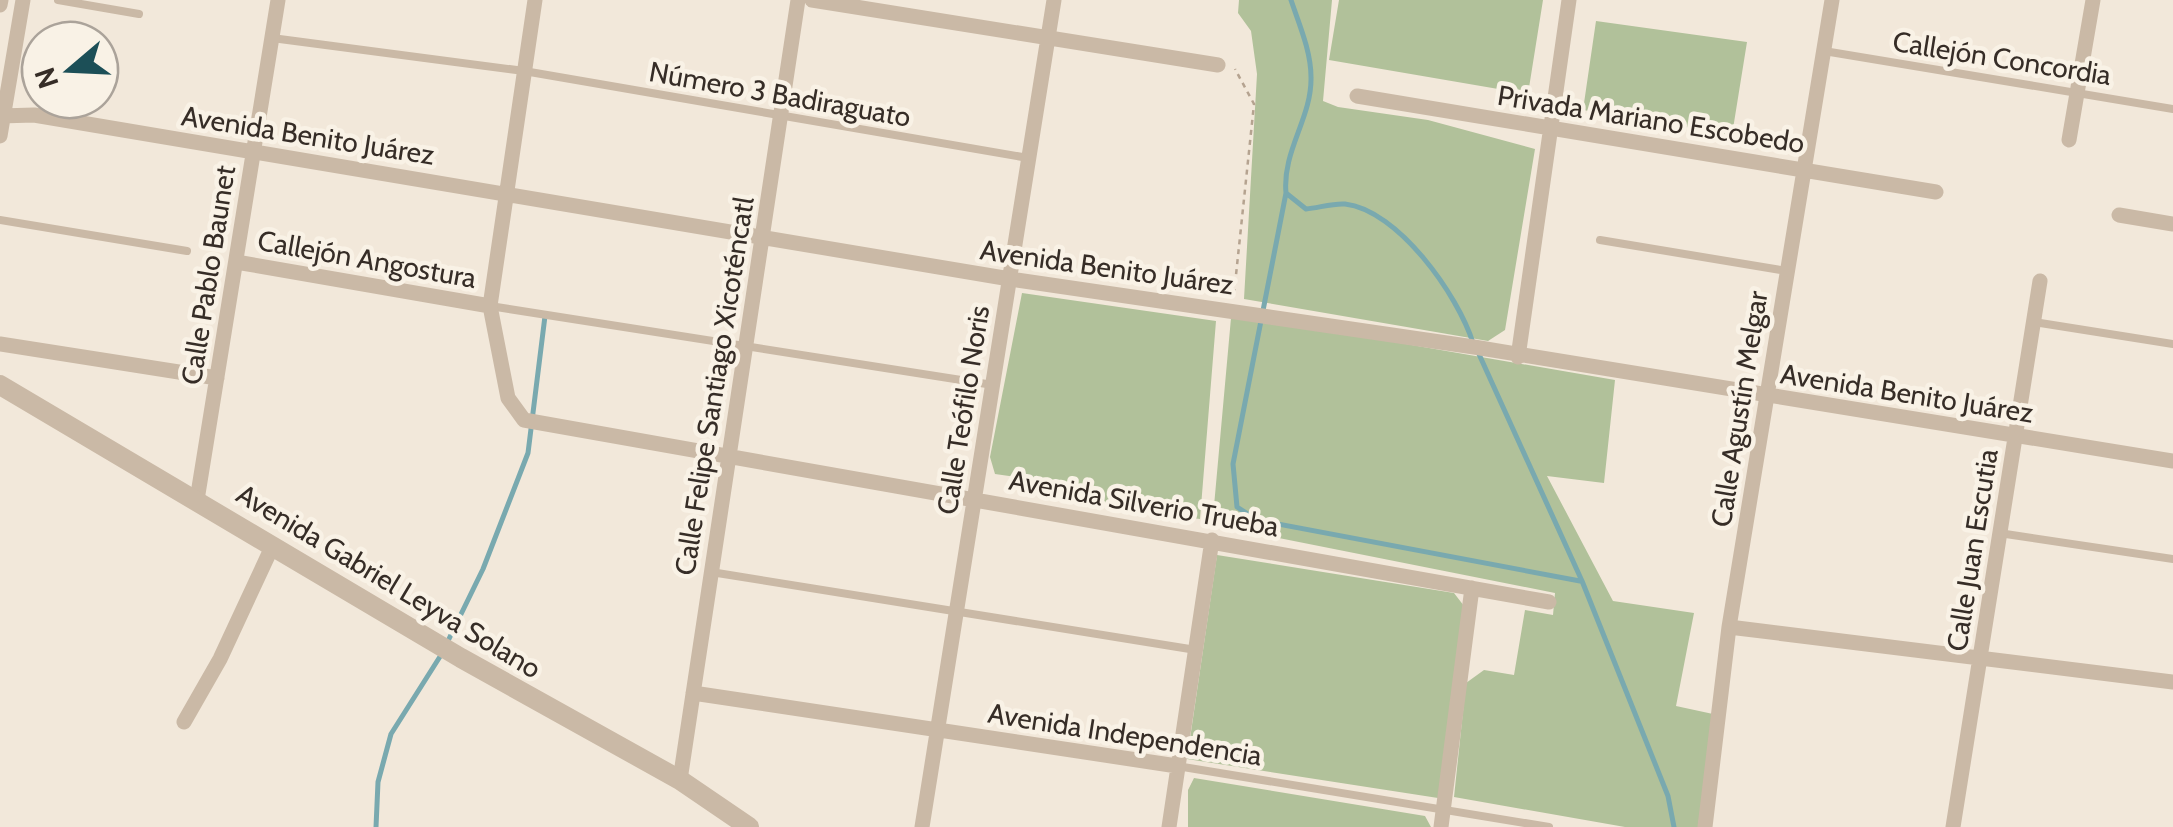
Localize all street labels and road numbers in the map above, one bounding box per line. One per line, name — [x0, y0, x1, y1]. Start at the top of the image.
street label: Callejón Concordia — [1890, 24, 2114, 92]
street label: Número 3 Badiraguato — [647, 54, 913, 134]
street label: Privada Mariano Escobedo — [1495, 78, 1807, 160]
street label: Avenida Benito Juárez — [179, 98, 437, 172]
street label: Calle Pablo Baunet — [174, 163, 242, 387]
street label: Calle Felipe Santiago Xicoténcatl — [667, 194, 761, 578]
street label: Callejón Angostura — [255, 223, 480, 295]
street label: Avenida Benito Juárez — [978, 232, 1236, 302]
street label: Calle Agustín Melgar — [1704, 288, 1774, 529]
street label: Calle Teófilo Noris — [930, 303, 996, 517]
street label: Avenida Benito Juárez — [1778, 356, 2036, 430]
street label: Calle Juan Escutia — [1939, 446, 2005, 654]
street label: Avenida Silverio Trueba — [1007, 463, 1282, 544]
street label: Avenida Gabriel Leyva Solano — [231, 477, 547, 685]
street label: Avenida Independencia — [986, 696, 1265, 773]

